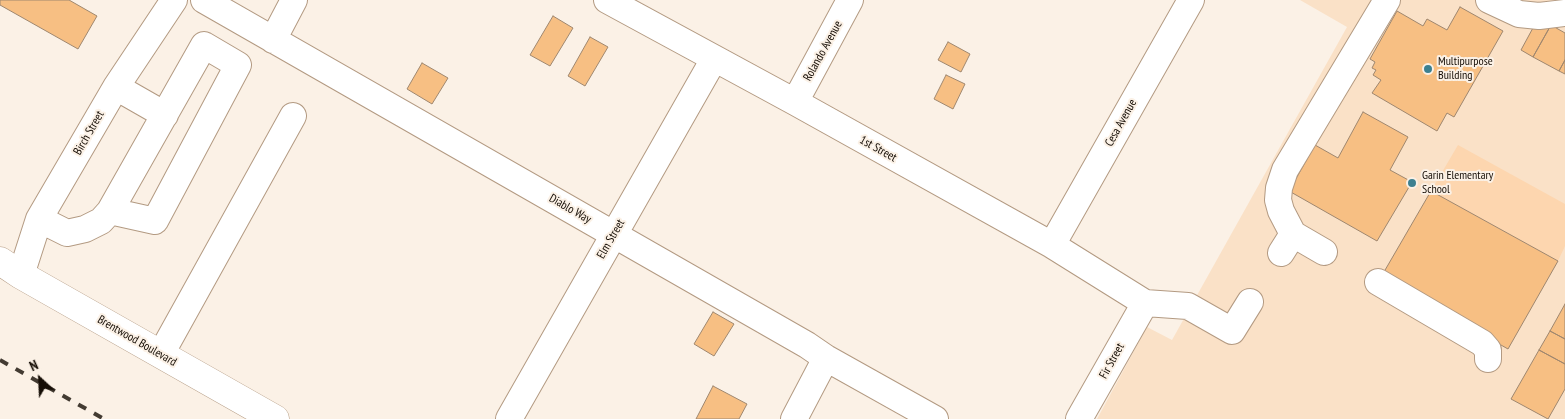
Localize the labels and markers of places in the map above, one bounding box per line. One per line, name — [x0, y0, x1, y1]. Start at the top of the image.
place label: Multipurpose Building — [1438, 55, 1493, 83]
marker: Multipurpose Building — [1422, 63, 1434, 75]
place label: Garin Elementary School — [1422, 169, 1493, 197]
marker: Garin Elementary School — [1406, 177, 1418, 189]

